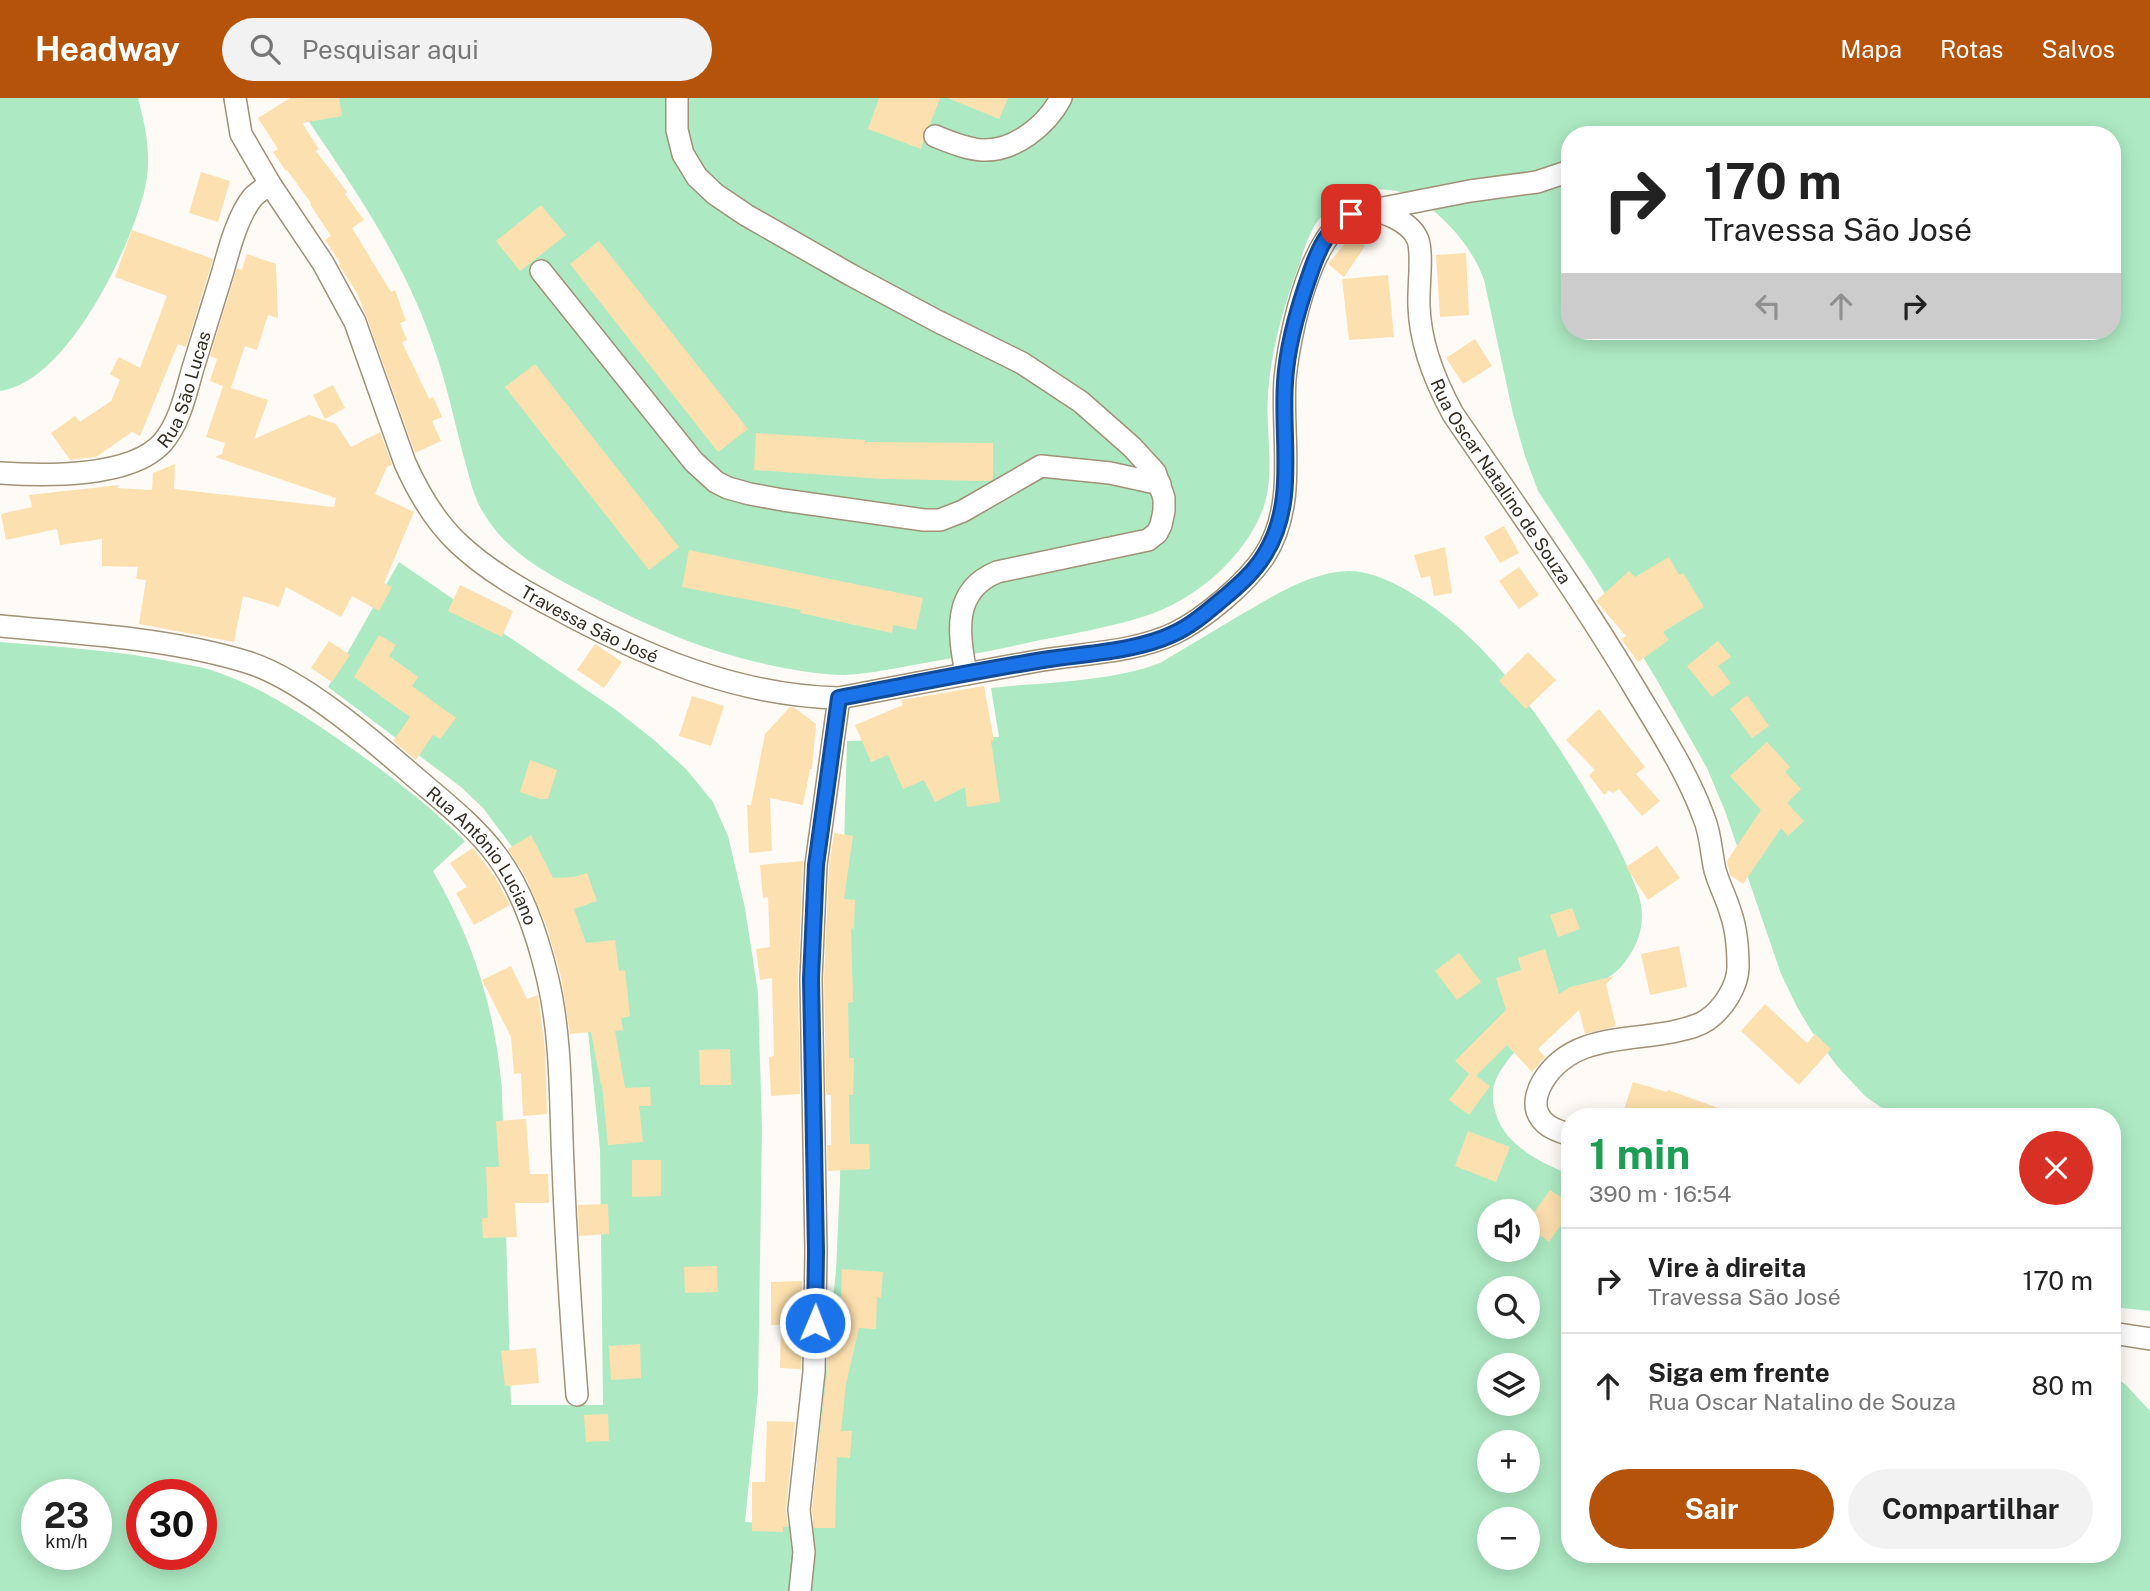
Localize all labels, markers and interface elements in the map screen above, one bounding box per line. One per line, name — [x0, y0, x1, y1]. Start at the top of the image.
search box — [222, 18, 712, 81]
text: Headway — [35, 30, 180, 68]
icon: search — [246, 30, 284, 68]
text: Pesquisar aqui — [302, 34, 479, 65]
text: Mapa — [1840, 35, 1902, 63]
text: Rotas — [1940, 35, 2003, 63]
text: Salvos — [2041, 35, 2115, 63]
text: 170 m — [1704, 152, 1842, 210]
icon: right — [1589, 154, 1680, 245]
pin — [1321, 184, 1381, 244]
icon: arrive — [1332, 195, 1370, 233]
text: Travessa São José — [1704, 211, 1972, 248]
icon: left — [1749, 287, 1787, 325]
icon: ahead — [1822, 287, 1860, 325]
icon: right — [1895, 287, 1933, 325]
street label: Rua São Lucas — [152, 328, 214, 452]
street label: Rua Oscar Natalino de Souza — [1427, 375, 1576, 587]
street label: Travessa São José — [517, 581, 662, 667]
street label: Rua Antônio Luciano — [423, 782, 542, 928]
text: 1 min — [1589, 1129, 1690, 1178]
button: close — [2019, 1131, 2093, 1205]
text: 390 m · 16:54 — [1589, 1180, 1731, 1207]
map controls — [1477, 1199, 1540, 1570]
button: sound — [1477, 1199, 1540, 1262]
text: Vire à direita — [1648, 1252, 1806, 1283]
icon: right — [1589, 1262, 1627, 1300]
text: 170 m — [2023, 1265, 2093, 1296]
button: search — [1477, 1276, 1540, 1339]
text: Travessa São José — [1648, 1283, 1841, 1310]
position arrow — [778, 1286, 852, 1360]
button: layers — [1477, 1353, 1540, 1416]
text: Siga em frente — [1648, 1357, 1830, 1388]
icon: ahead — [1589, 1367, 1627, 1405]
text: 80 m — [2032, 1370, 2093, 1401]
text: Rua Oscar Natalino de Souza — [1648, 1388, 1956, 1415]
button: + — [1477, 1430, 1540, 1493]
button: Sair — [1589, 1469, 1834, 1549]
button: Compartilhar — [1848, 1469, 2093, 1549]
speed limit sign: 30 — [126, 1479, 217, 1570]
text: 23 — [44, 1495, 89, 1536]
button: − — [1477, 1507, 1540, 1570]
text: km/h — [45, 1531, 88, 1552]

